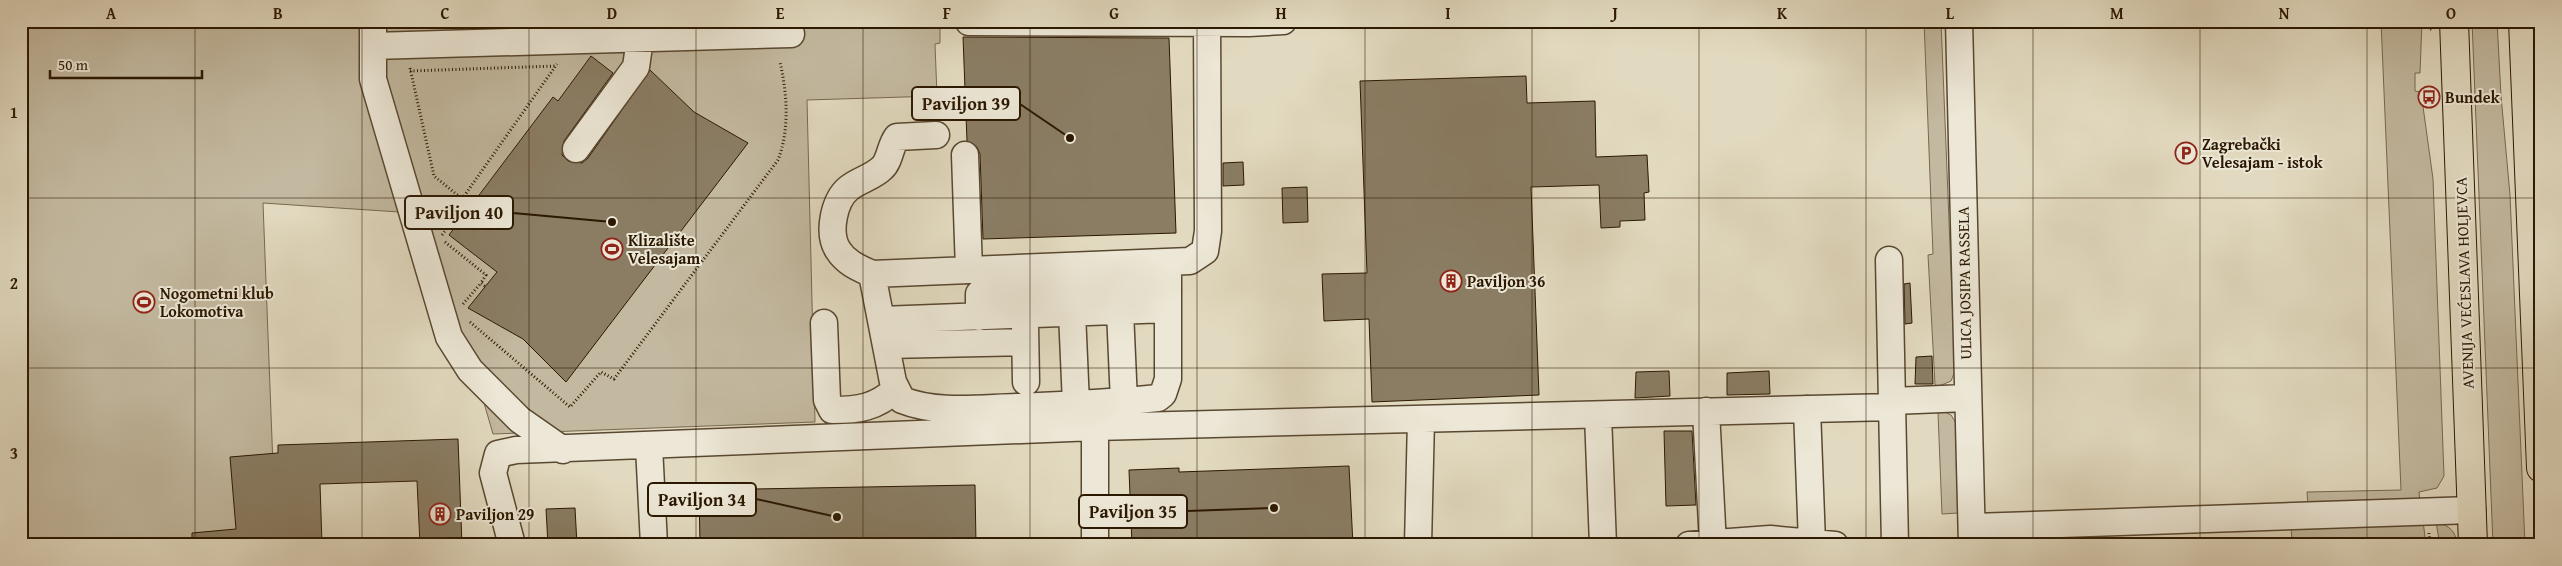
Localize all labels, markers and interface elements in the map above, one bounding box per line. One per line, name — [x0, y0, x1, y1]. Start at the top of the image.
text: A — [106, 1, 117, 25]
text: B — [273, 1, 283, 25]
text: C — [440, 1, 450, 25]
text: D — [607, 1, 617, 25]
text: E — [776, 1, 785, 25]
text: F — [943, 1, 951, 25]
text: G — [1109, 1, 1119, 25]
text: H — [1275, 1, 1287, 25]
text: I — [1445, 1, 1451, 25]
text: J — [1609, 1, 1618, 25]
text: K — [1777, 1, 1788, 25]
text: L — [1946, 1, 1955, 25]
text: M — [2110, 1, 2124, 25]
text: N — [2279, 1, 2290, 25]
text: O — [2446, 1, 2456, 25]
scale bar — [50, 48, 202, 80]
text: 50 m — [58, 54, 89, 75]
bus stop icon: Bundek — [2417, 85, 2441, 109]
place label: Bundek — [2445, 85, 2501, 109]
callout: Paviljon 39 — [912, 87, 1020, 120]
text: Paviljon 39 — [922, 90, 1010, 117]
text: 1 — [10, 100, 18, 124]
place label: Zagrebački Velesajam - istok — [2202, 132, 2323, 174]
parking icon: Zagrebački Velesajam - istok — [2174, 141, 2198, 165]
street label: AVENIJA VEĆESLAVA HOLJEVCA — [2448, 176, 2480, 389]
callout: Paviljon 40 — [405, 196, 513, 229]
text: Paviljon 40 — [415, 199, 503, 226]
street label: ULICA JOSIPA RASSELA — [1951, 206, 1977, 360]
place label: Klizalište Velesajam — [628, 228, 700, 270]
sports icon: Klizalište Velesajam — [600, 237, 624, 261]
building icon: Paviljon 36 — [1439, 269, 1463, 293]
place label: Paviljon 36 — [1467, 269, 1545, 293]
text: 2 — [10, 271, 18, 295]
place label: Nogometni klub Lokomotiva — [160, 281, 274, 323]
sports icon: Nogometni klub Lokomotiva — [132, 290, 156, 314]
text: 3 — [10, 441, 18, 465]
callout: Paviljon 34 — [648, 483, 756, 516]
text: Paviljon 34 — [658, 486, 746, 513]
callout: Paviljon 35 — [1079, 495, 1187, 528]
text: Paviljon 35 — [1089, 498, 1177, 525]
building icon: Paviljon 29 — [428, 502, 452, 526]
place label: Paviljon 29 — [456, 502, 534, 526]

